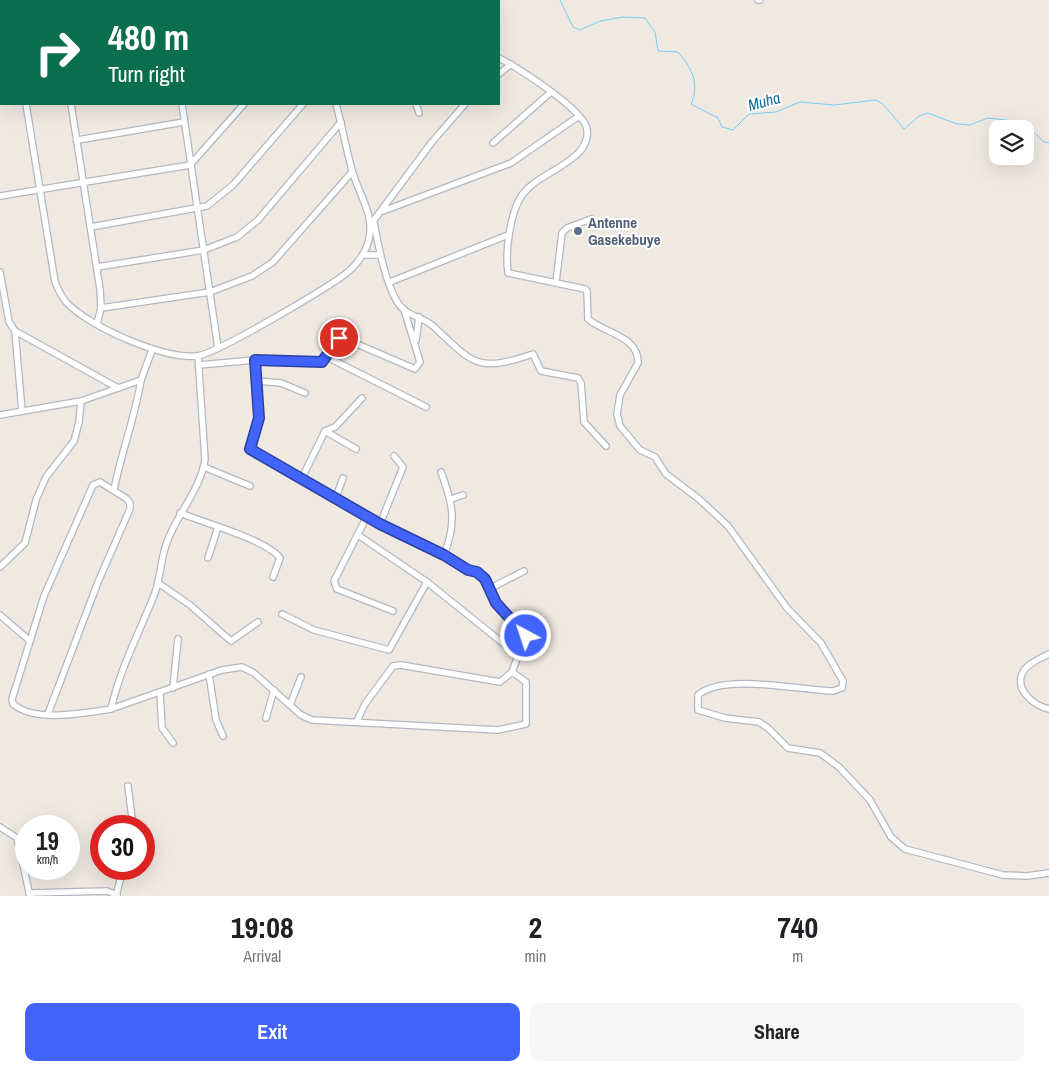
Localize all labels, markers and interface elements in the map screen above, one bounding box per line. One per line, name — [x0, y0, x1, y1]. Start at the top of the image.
text: 480 m — [108, 14, 189, 61]
icon: right — [25, 20, 90, 85]
text: Turn right — [108, 59, 185, 89]
water label: Muha — [745, 86, 783, 116]
map controls — [989, 120, 1034, 165]
button: layers — [989, 120, 1034, 165]
place label: Antenne Gasekebuye — [588, 212, 661, 250]
marker: Antenne Gasekebuye — [572, 225, 584, 237]
pin — [318, 317, 360, 359]
icon: arrive — [325, 324, 353, 352]
position arrow — [499, 609, 551, 661]
speed limit sign: 30 — [90, 815, 155, 880]
text: 19 — [36, 824, 59, 858]
text: km/h — [37, 852, 58, 868]
text: 19:08 — [231, 907, 294, 947]
text: 2 — [529, 907, 542, 947]
text: 740 — [777, 907, 818, 947]
text: Arrival — [243, 945, 281, 967]
text: min — [524, 945, 546, 967]
text: m — [792, 945, 803, 967]
button: Exit — [25, 1003, 520, 1061]
button: Share — [530, 1003, 1024, 1061]

